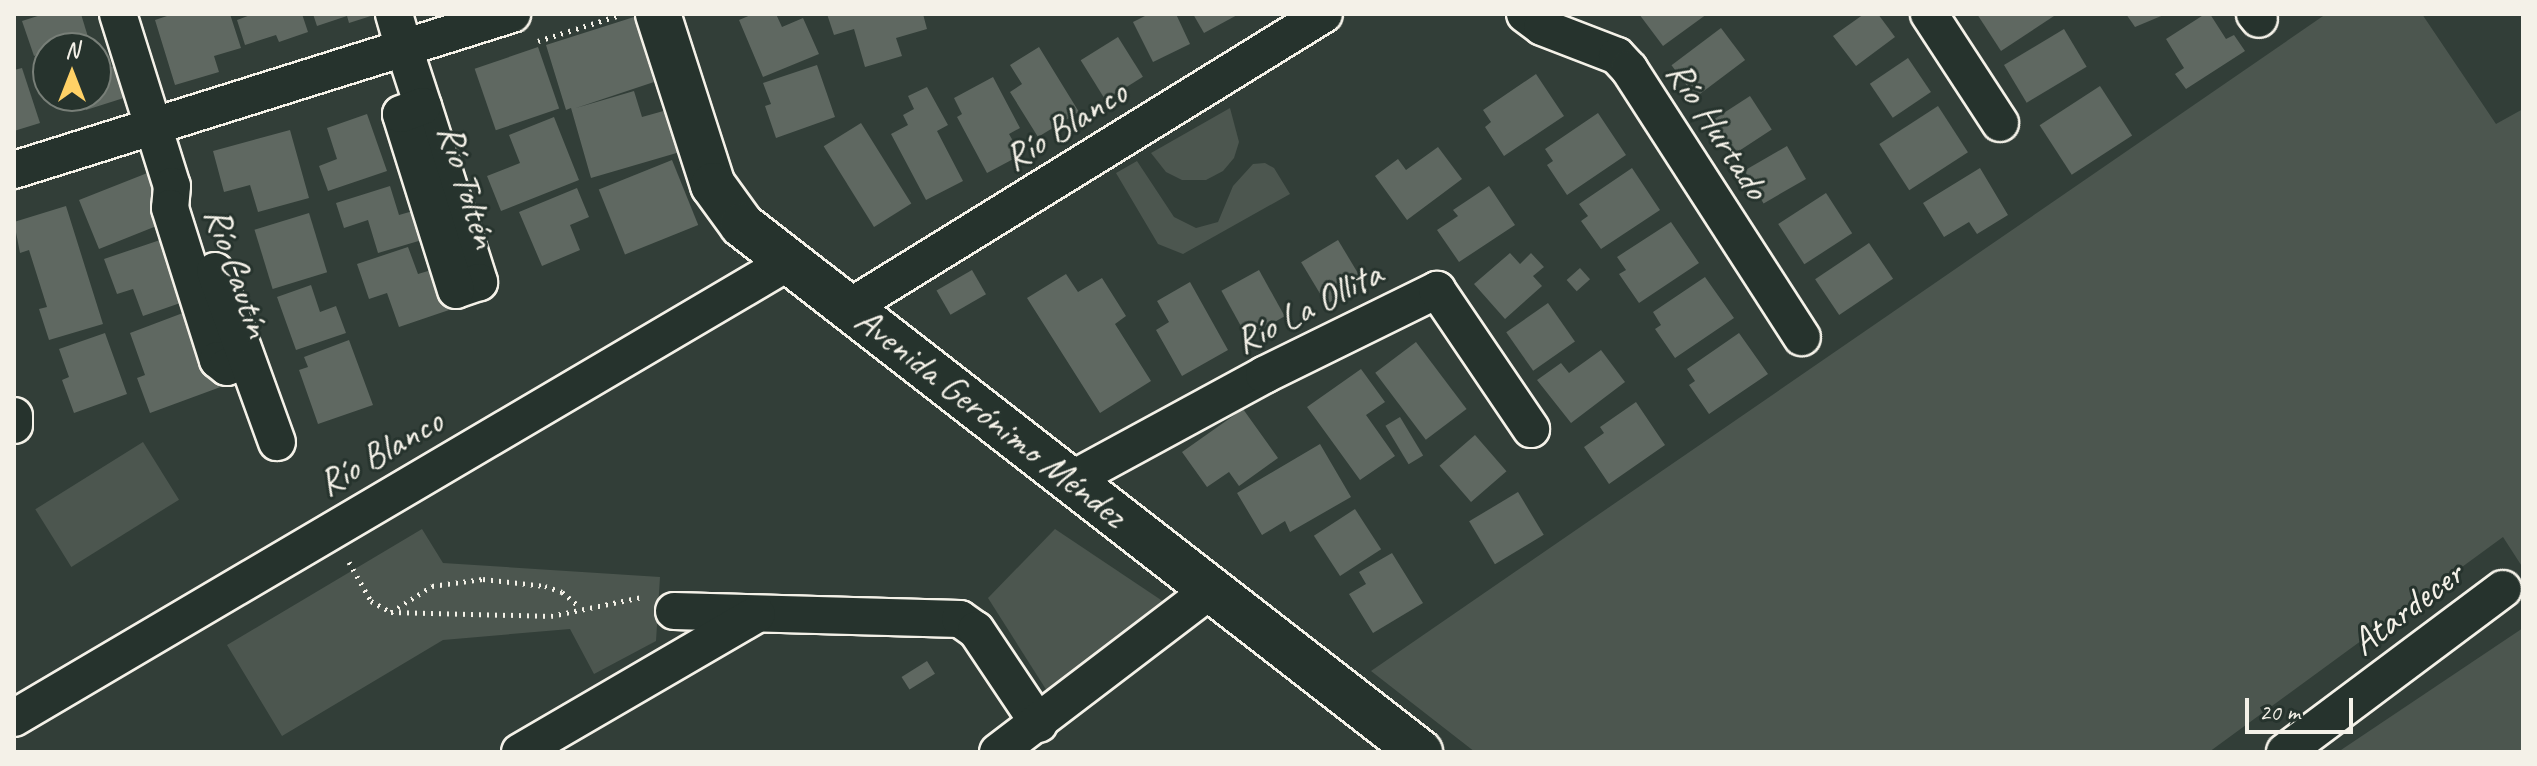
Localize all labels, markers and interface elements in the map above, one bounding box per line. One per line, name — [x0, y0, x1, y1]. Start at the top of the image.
north arrow — [32, 32, 112, 112]
text: N — [65, 36, 79, 64]
street label: Río Hurtado — [1657, 52, 1779, 208]
street label: Río Blanco — [994, 69, 1136, 181]
street label: Río Toltén — [428, 119, 508, 253]
street label: Río Cautín — [194, 201, 282, 343]
street label: Río La Ollita — [1227, 250, 1389, 364]
street label: Avenida Gerónimo Méndez — [846, 297, 1136, 537]
street label: Río Blanco — [309, 398, 451, 506]
street label: Atardecer — [2342, 551, 2472, 665]
scale bar — [2249, 682, 2357, 732]
text: 20 m — [2259, 697, 2300, 727]

